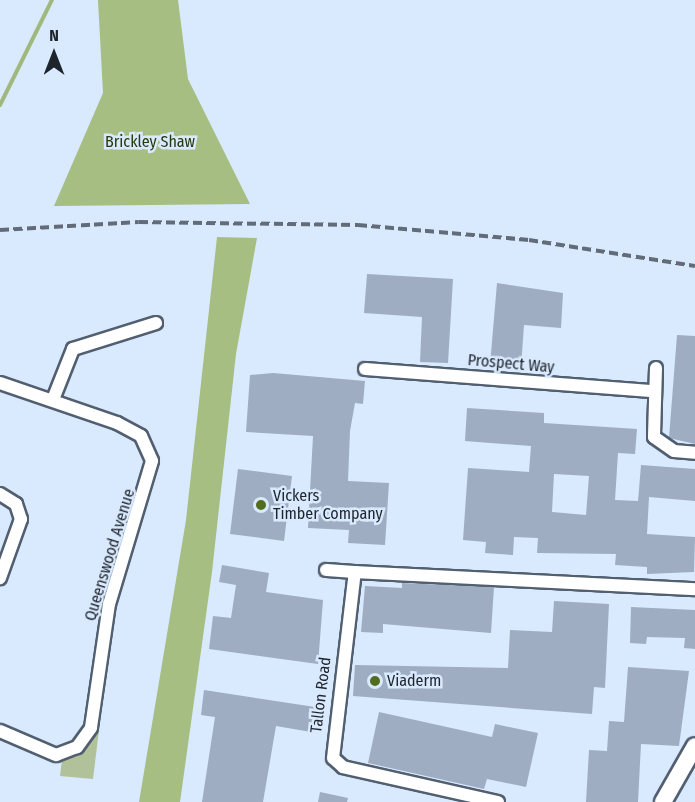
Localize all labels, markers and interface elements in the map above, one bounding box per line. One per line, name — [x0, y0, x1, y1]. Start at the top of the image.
north arrow — [24, 24, 84, 84]
text: N — [49, 26, 59, 45]
park label: Brickley Shaw — [105, 132, 195, 152]
street label: Prospect Way — [467, 351, 555, 377]
place label: Vickers Timber Company — [273, 486, 383, 524]
street label: Queenswood Avenue — [81, 487, 139, 623]
marker: Vickers Timber Company — [254, 498, 268, 512]
street label: Tallon Road — [307, 656, 335, 734]
place label: Viaderm — [387, 671, 441, 691]
marker: Viaderm — [368, 674, 382, 688]

